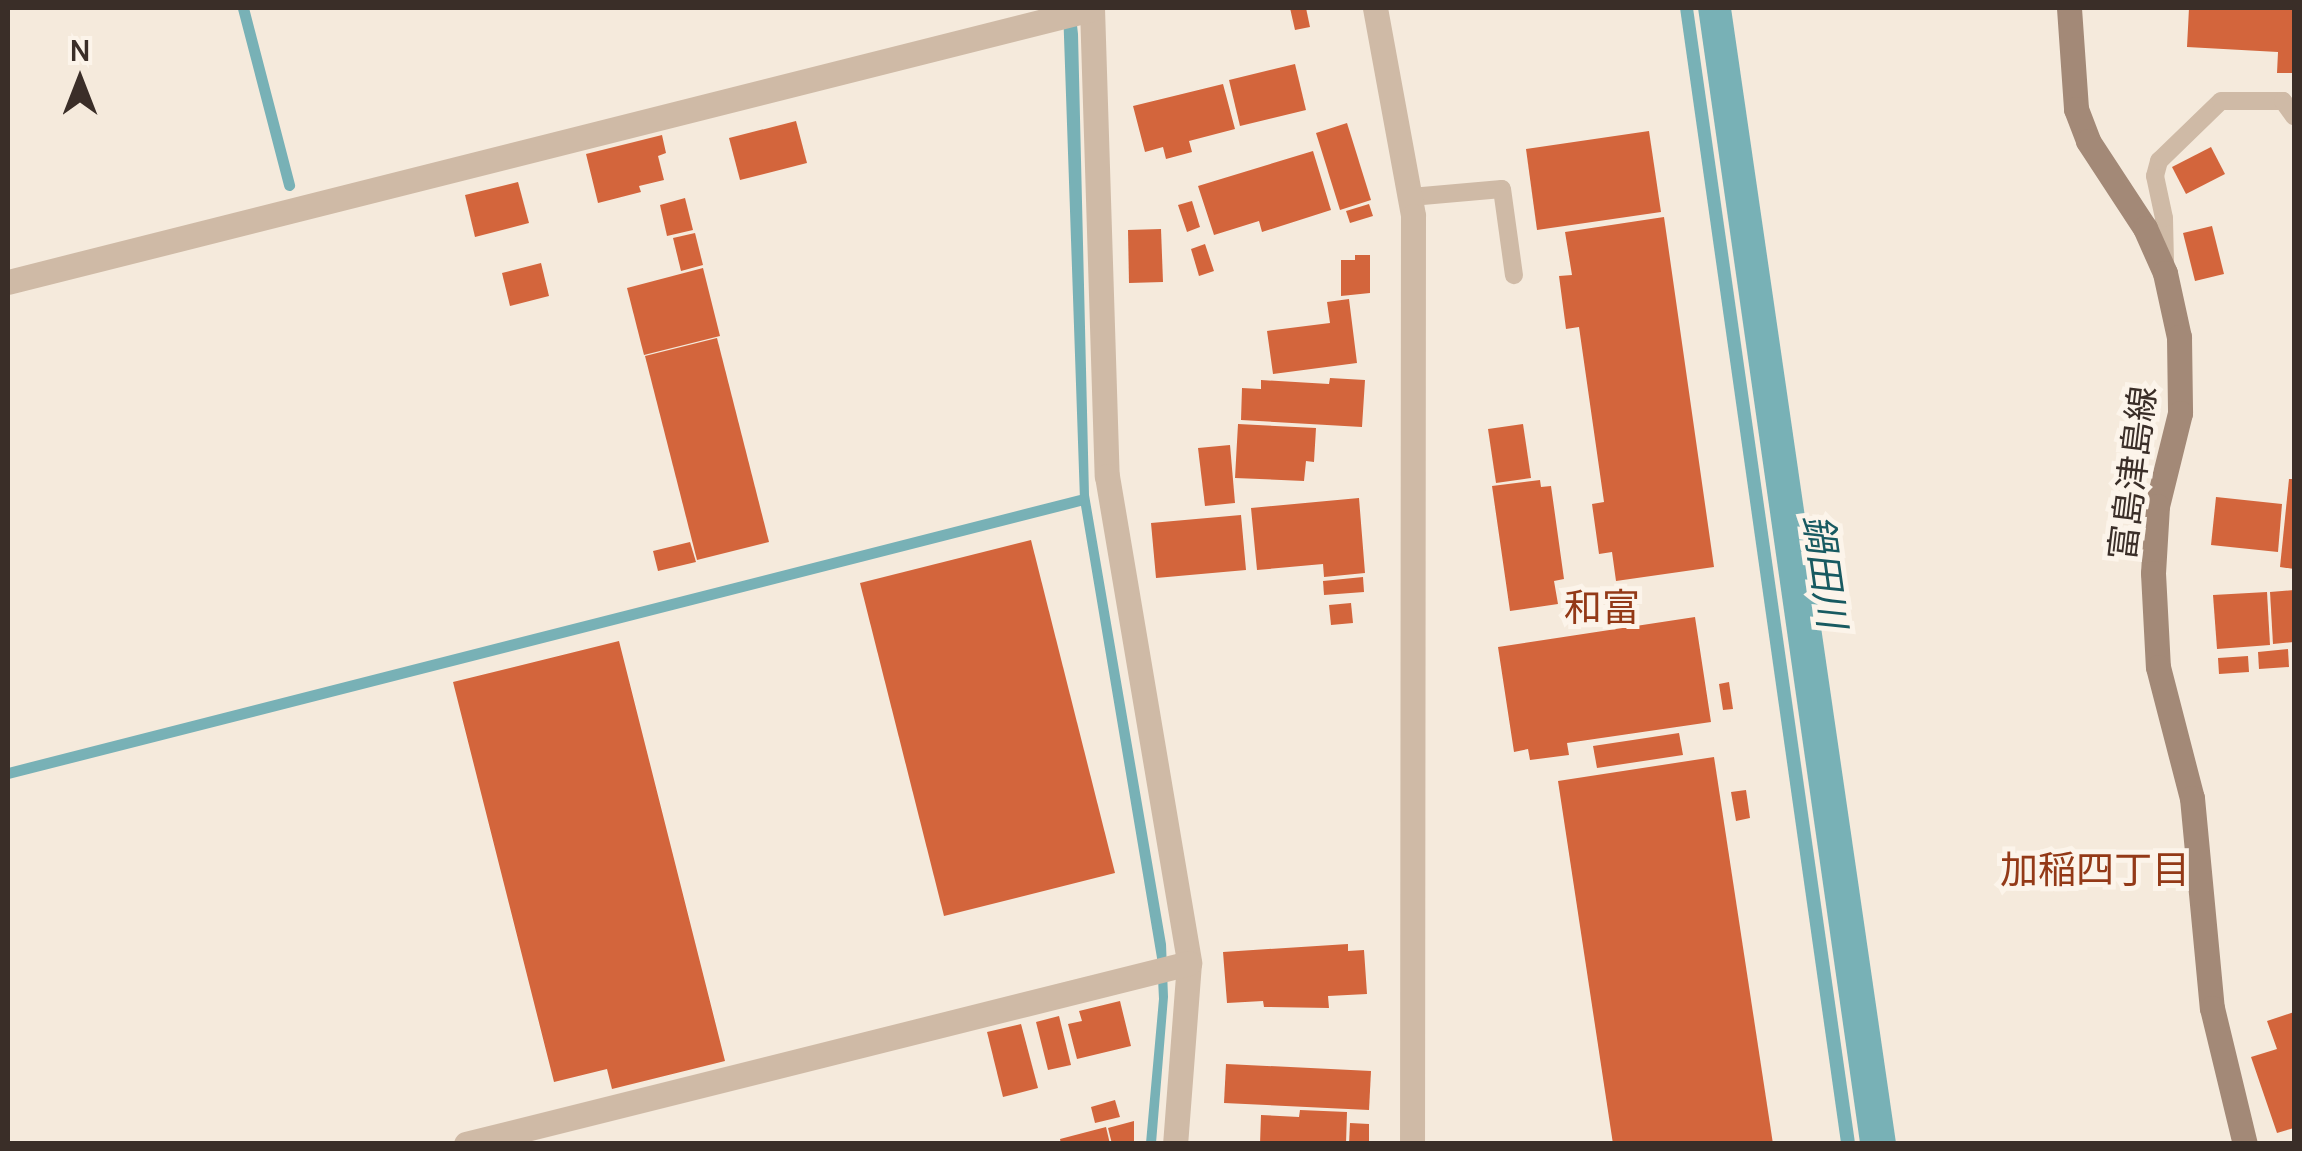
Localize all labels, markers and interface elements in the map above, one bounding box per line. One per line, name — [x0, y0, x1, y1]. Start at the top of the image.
north arrow — [30, 30, 130, 130]
text: N — [70, 31, 90, 69]
street label: 富島津島線 — [2100, 384, 2164, 562]
water label: 鍋田川 — [1795, 511, 1857, 631]
district label: 和富 — [1564, 584, 1640, 630]
district label: 加稲四丁目 — [2000, 846, 2190, 892]

